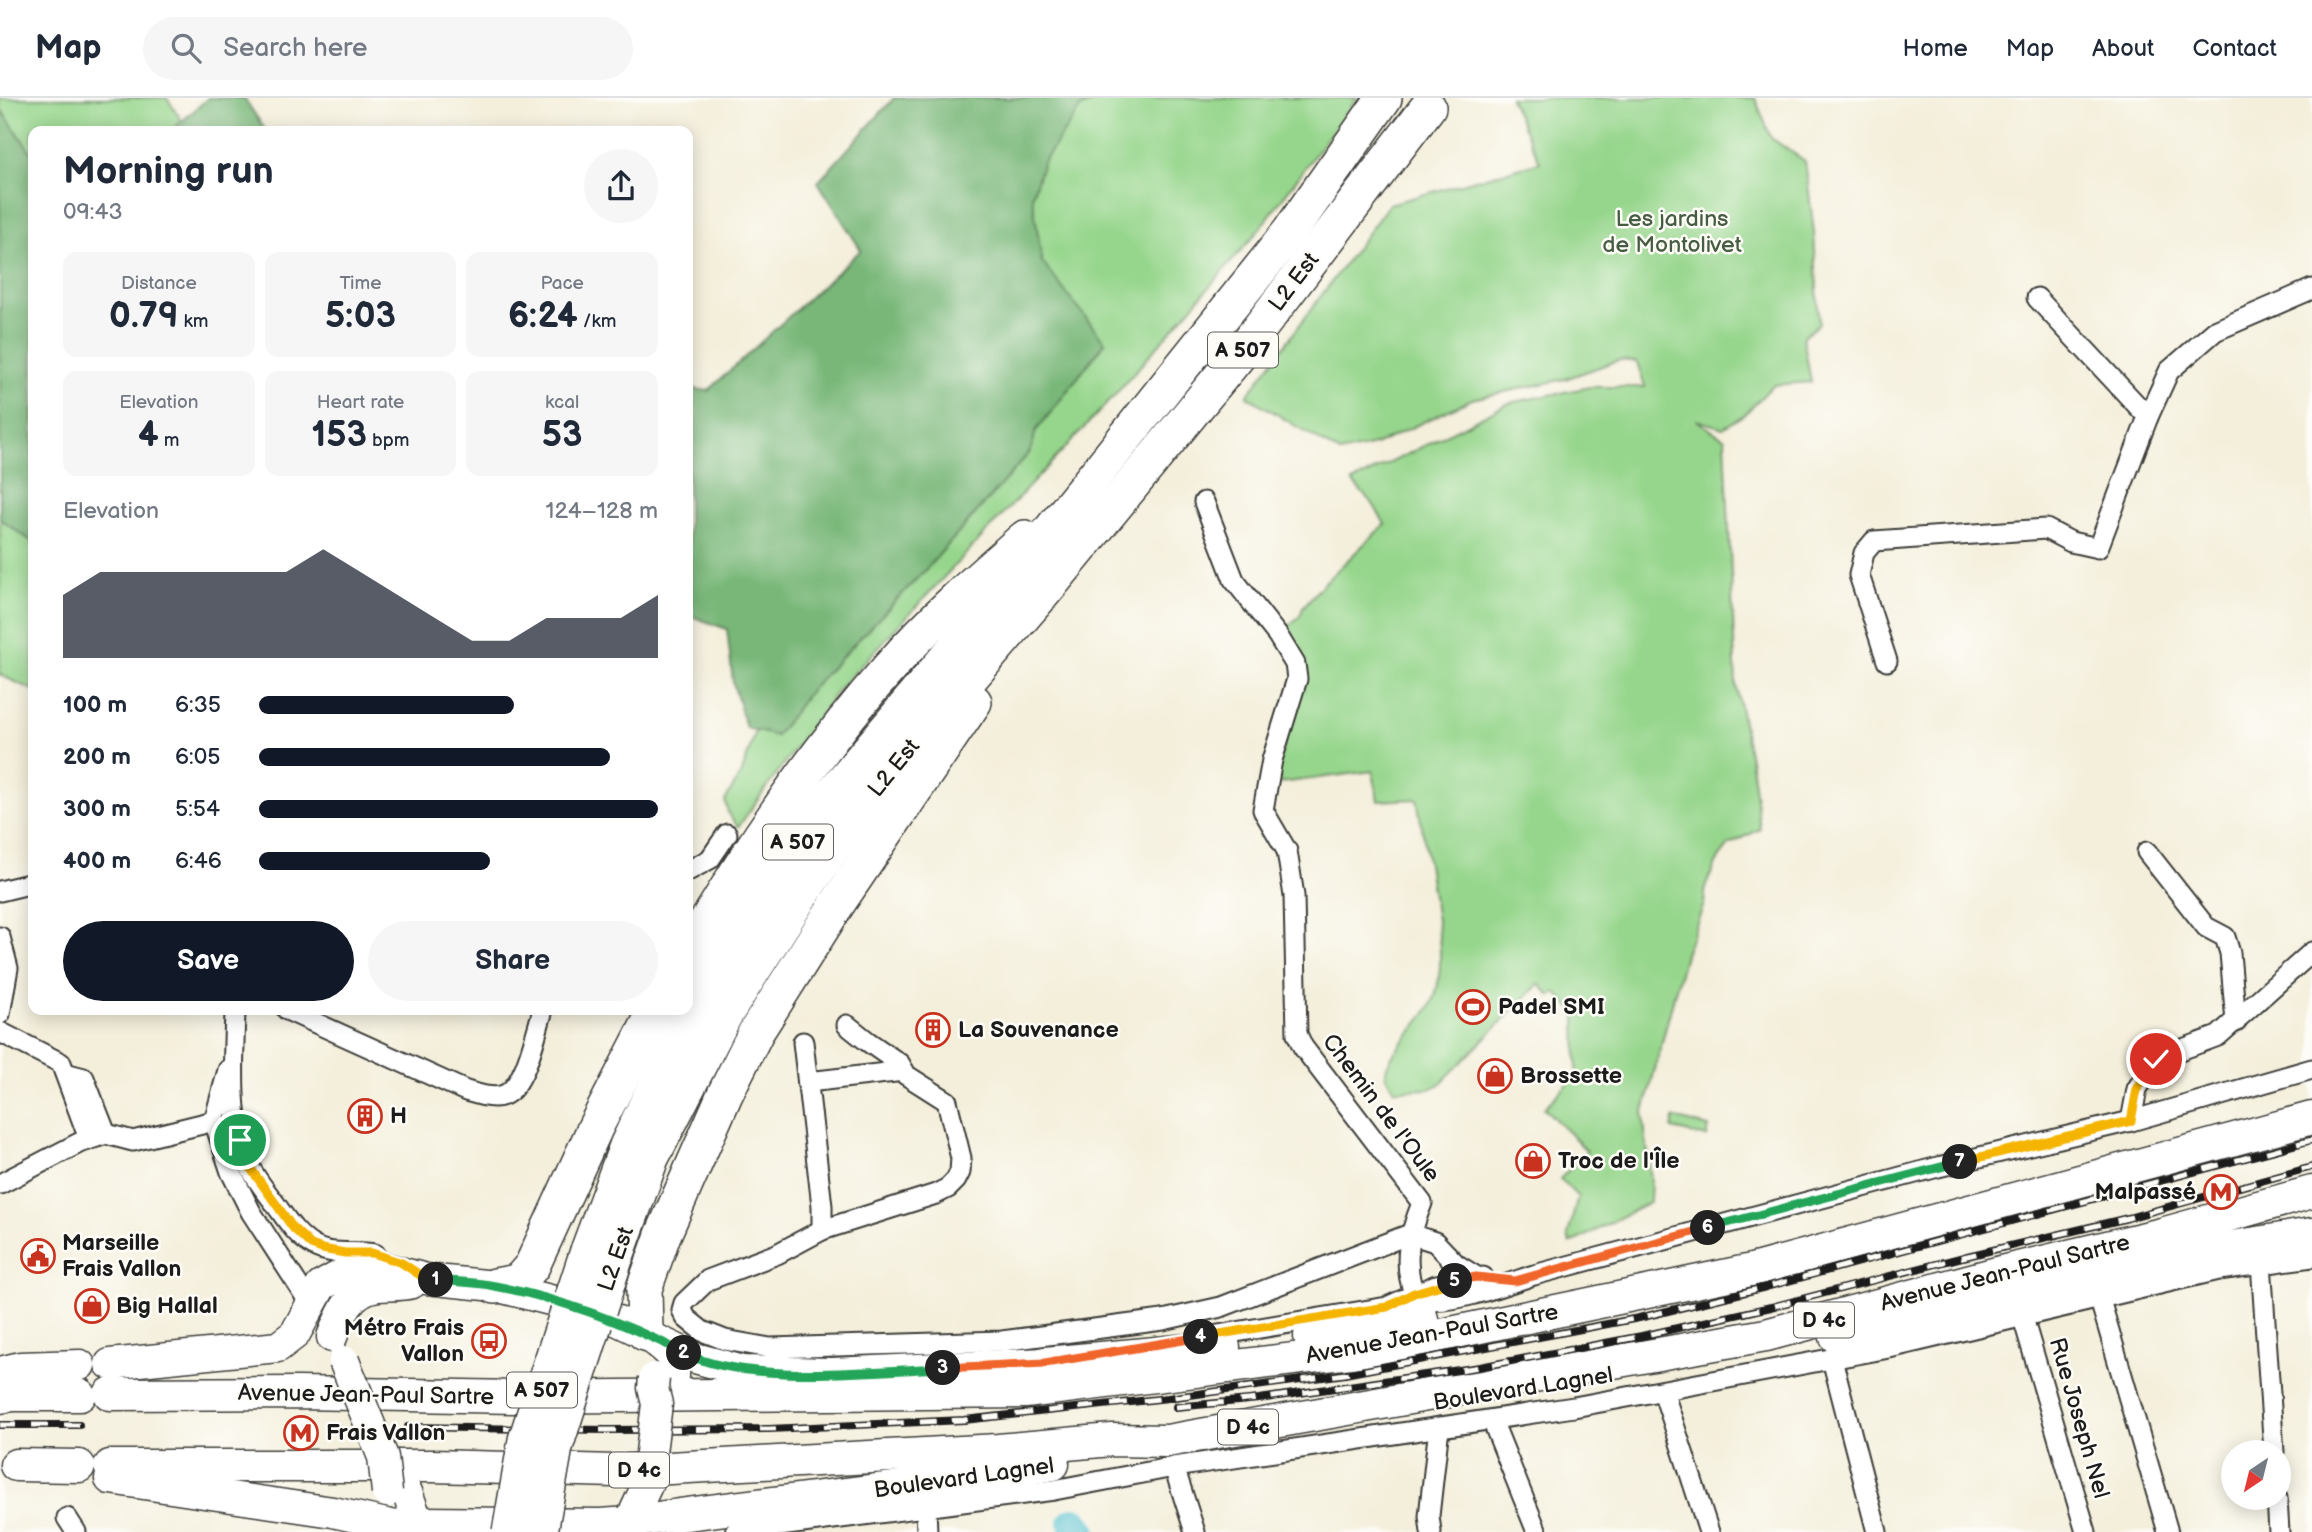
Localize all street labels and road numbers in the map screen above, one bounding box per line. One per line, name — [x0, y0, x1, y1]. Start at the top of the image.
street label: L2 Est — [1263, 247, 1325, 317]
road number: A 507 — [1208, 332, 1278, 368]
street label: L2 Est — [862, 733, 926, 803]
road number: A 507 — [763, 824, 833, 860]
street label: Chemin de l'Oule — [1316, 1028, 1446, 1188]
street label: L2 Est — [592, 1223, 640, 1295]
street label: Avenue Jean-Paul Sartre — [1877, 1228, 2133, 1318]
street label: Avenue Jean-Paul Sartre — [1303, 1298, 1561, 1370]
road number: D 4c — [1794, 1302, 1854, 1338]
street label: Rue Joseph Nel — [2043, 1334, 2115, 1502]
street label: Boulevard Lagnel — [1431, 1361, 1615, 1417]
road number: A 507 — [507, 1372, 577, 1408]
street label: Avenue Jean-Paul Sartre — [238, 1379, 494, 1411]
road number: D 4c — [1218, 1410, 1278, 1444]
road number: D 4c — [609, 1452, 669, 1488]
street label: Boulevard Lagnel — [872, 1452, 1056, 1504]

